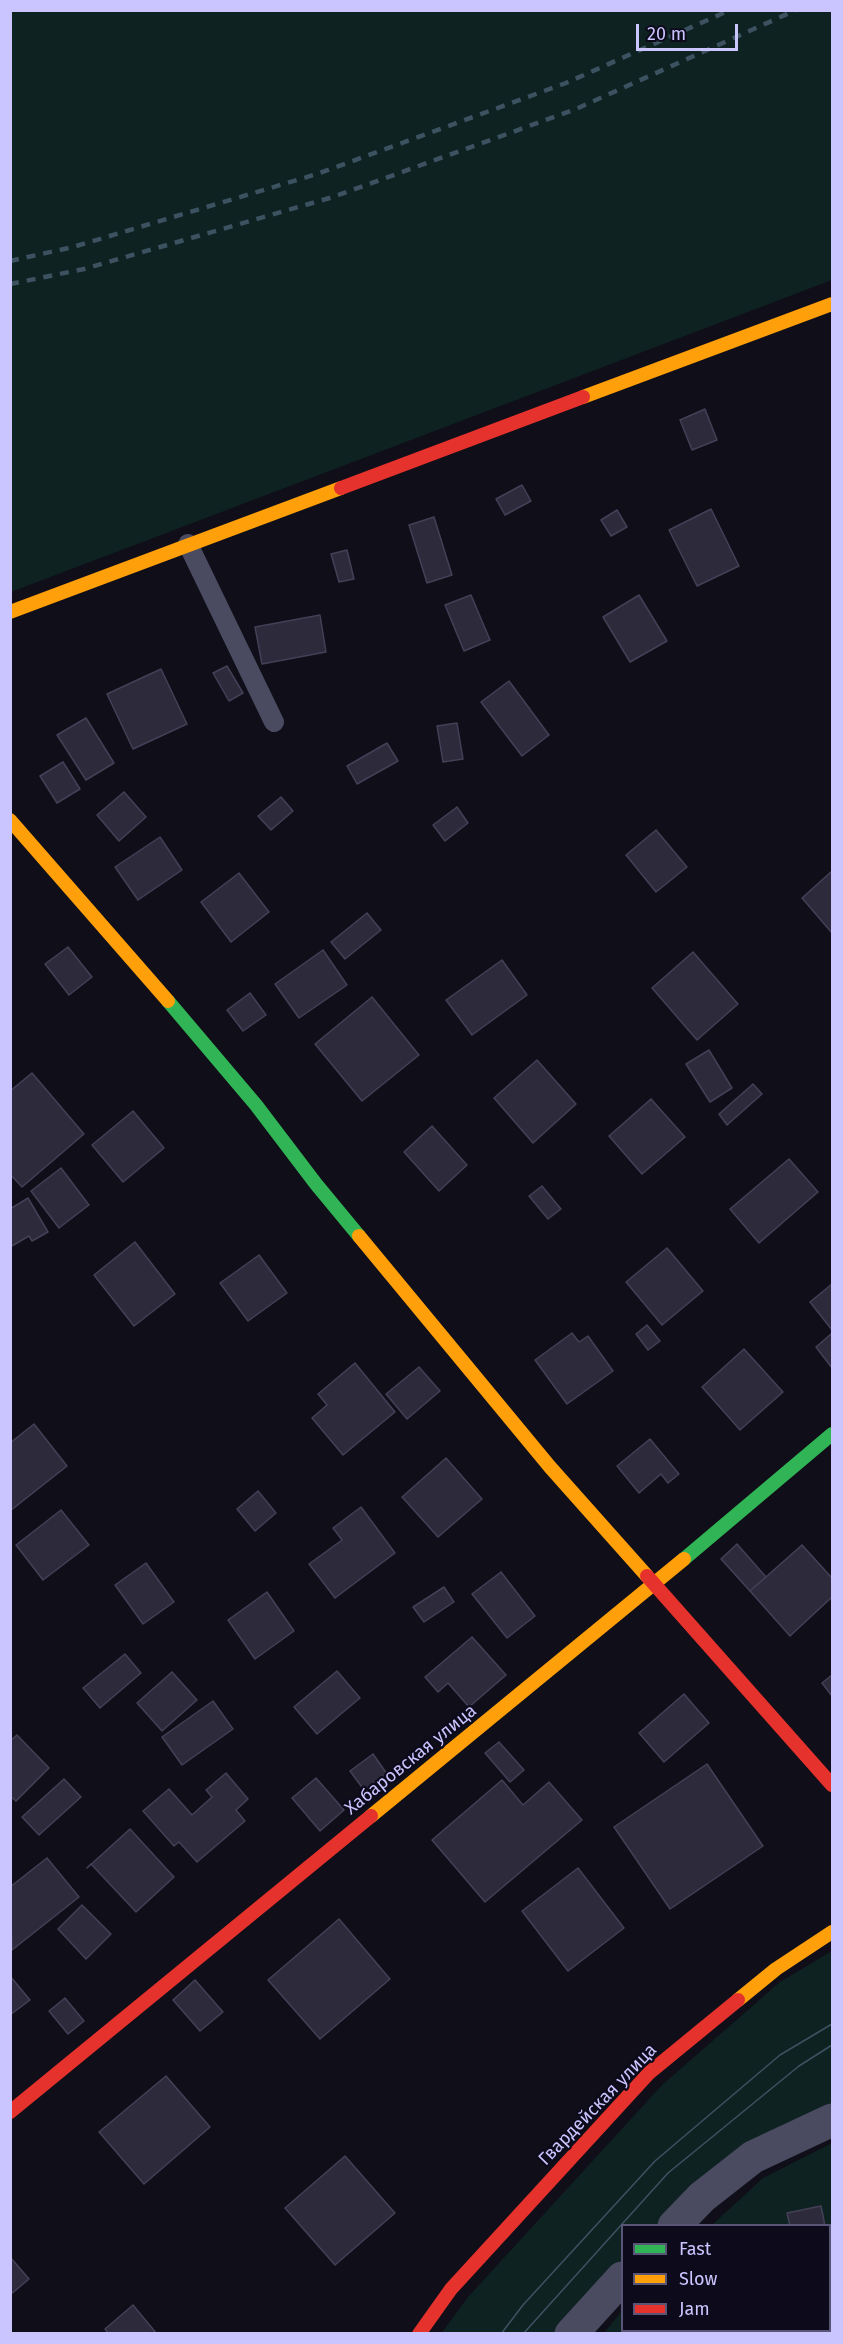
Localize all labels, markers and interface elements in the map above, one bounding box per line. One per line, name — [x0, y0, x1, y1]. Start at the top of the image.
scale bar — [639, 12, 741, 50]
text: 20 m — [647, 23, 686, 45]
street label: Хабаровская улица — [341, 1700, 481, 1820]
street label: Гвардейская улица — [534, 2040, 662, 2170]
legend — [621, 2224, 831, 2332]
text: Fast — [679, 2238, 711, 2260]
text: Slow — [679, 2268, 717, 2290]
text: Jam — [679, 2298, 710, 2320]

